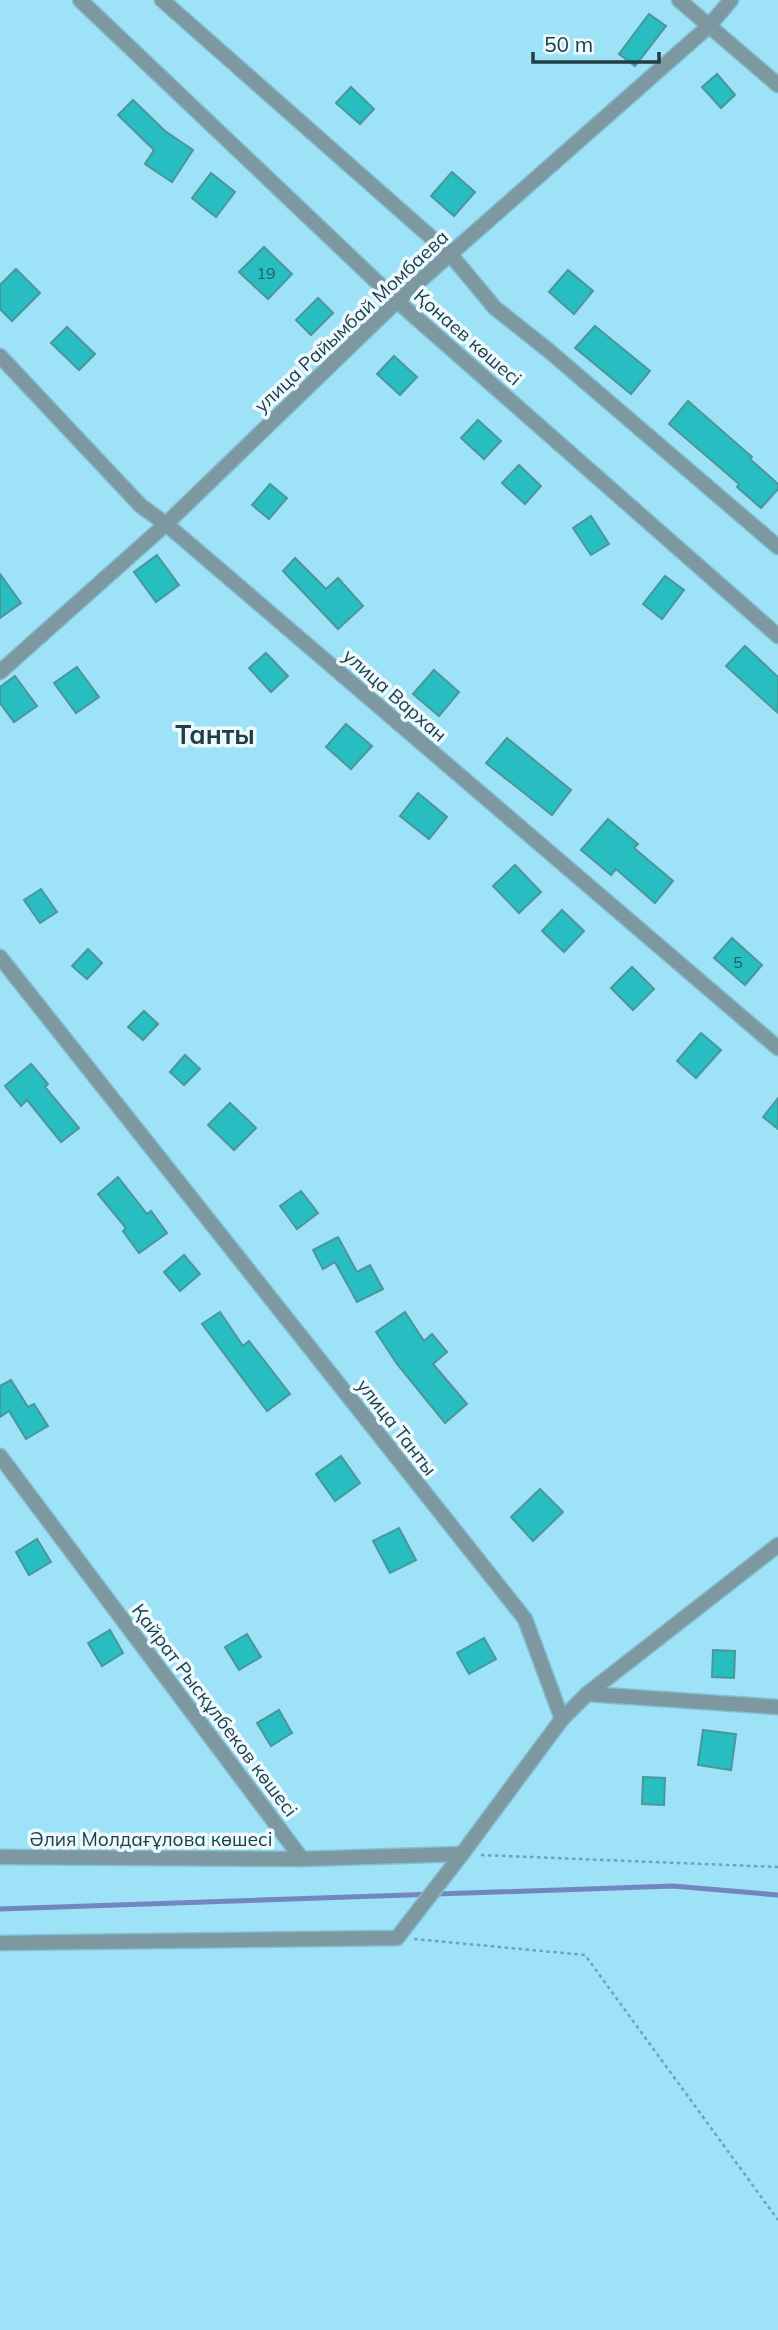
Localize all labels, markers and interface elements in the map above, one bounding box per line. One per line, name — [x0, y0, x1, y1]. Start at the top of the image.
scale bar — [533, 21, 659, 65]
text: 50 m — [544, 31, 593, 57]
street label: улица Райымбай Момбаева — [249, 225, 453, 417]
house number: 19 — [256, 263, 276, 283]
street label: Қонаев көшесі — [409, 284, 527, 390]
street label: улица Вархан — [338, 643, 452, 747]
district label: Танты — [175, 718, 255, 751]
house number: 5 — [733, 952, 743, 972]
street label: улица Танты — [352, 1374, 442, 1480]
street label: Қайрат Рысқұлбеков көшесі — [127, 1599, 303, 1821]
street label: Әлия Молдағұлова көшесі — [30, 1827, 272, 1851]

